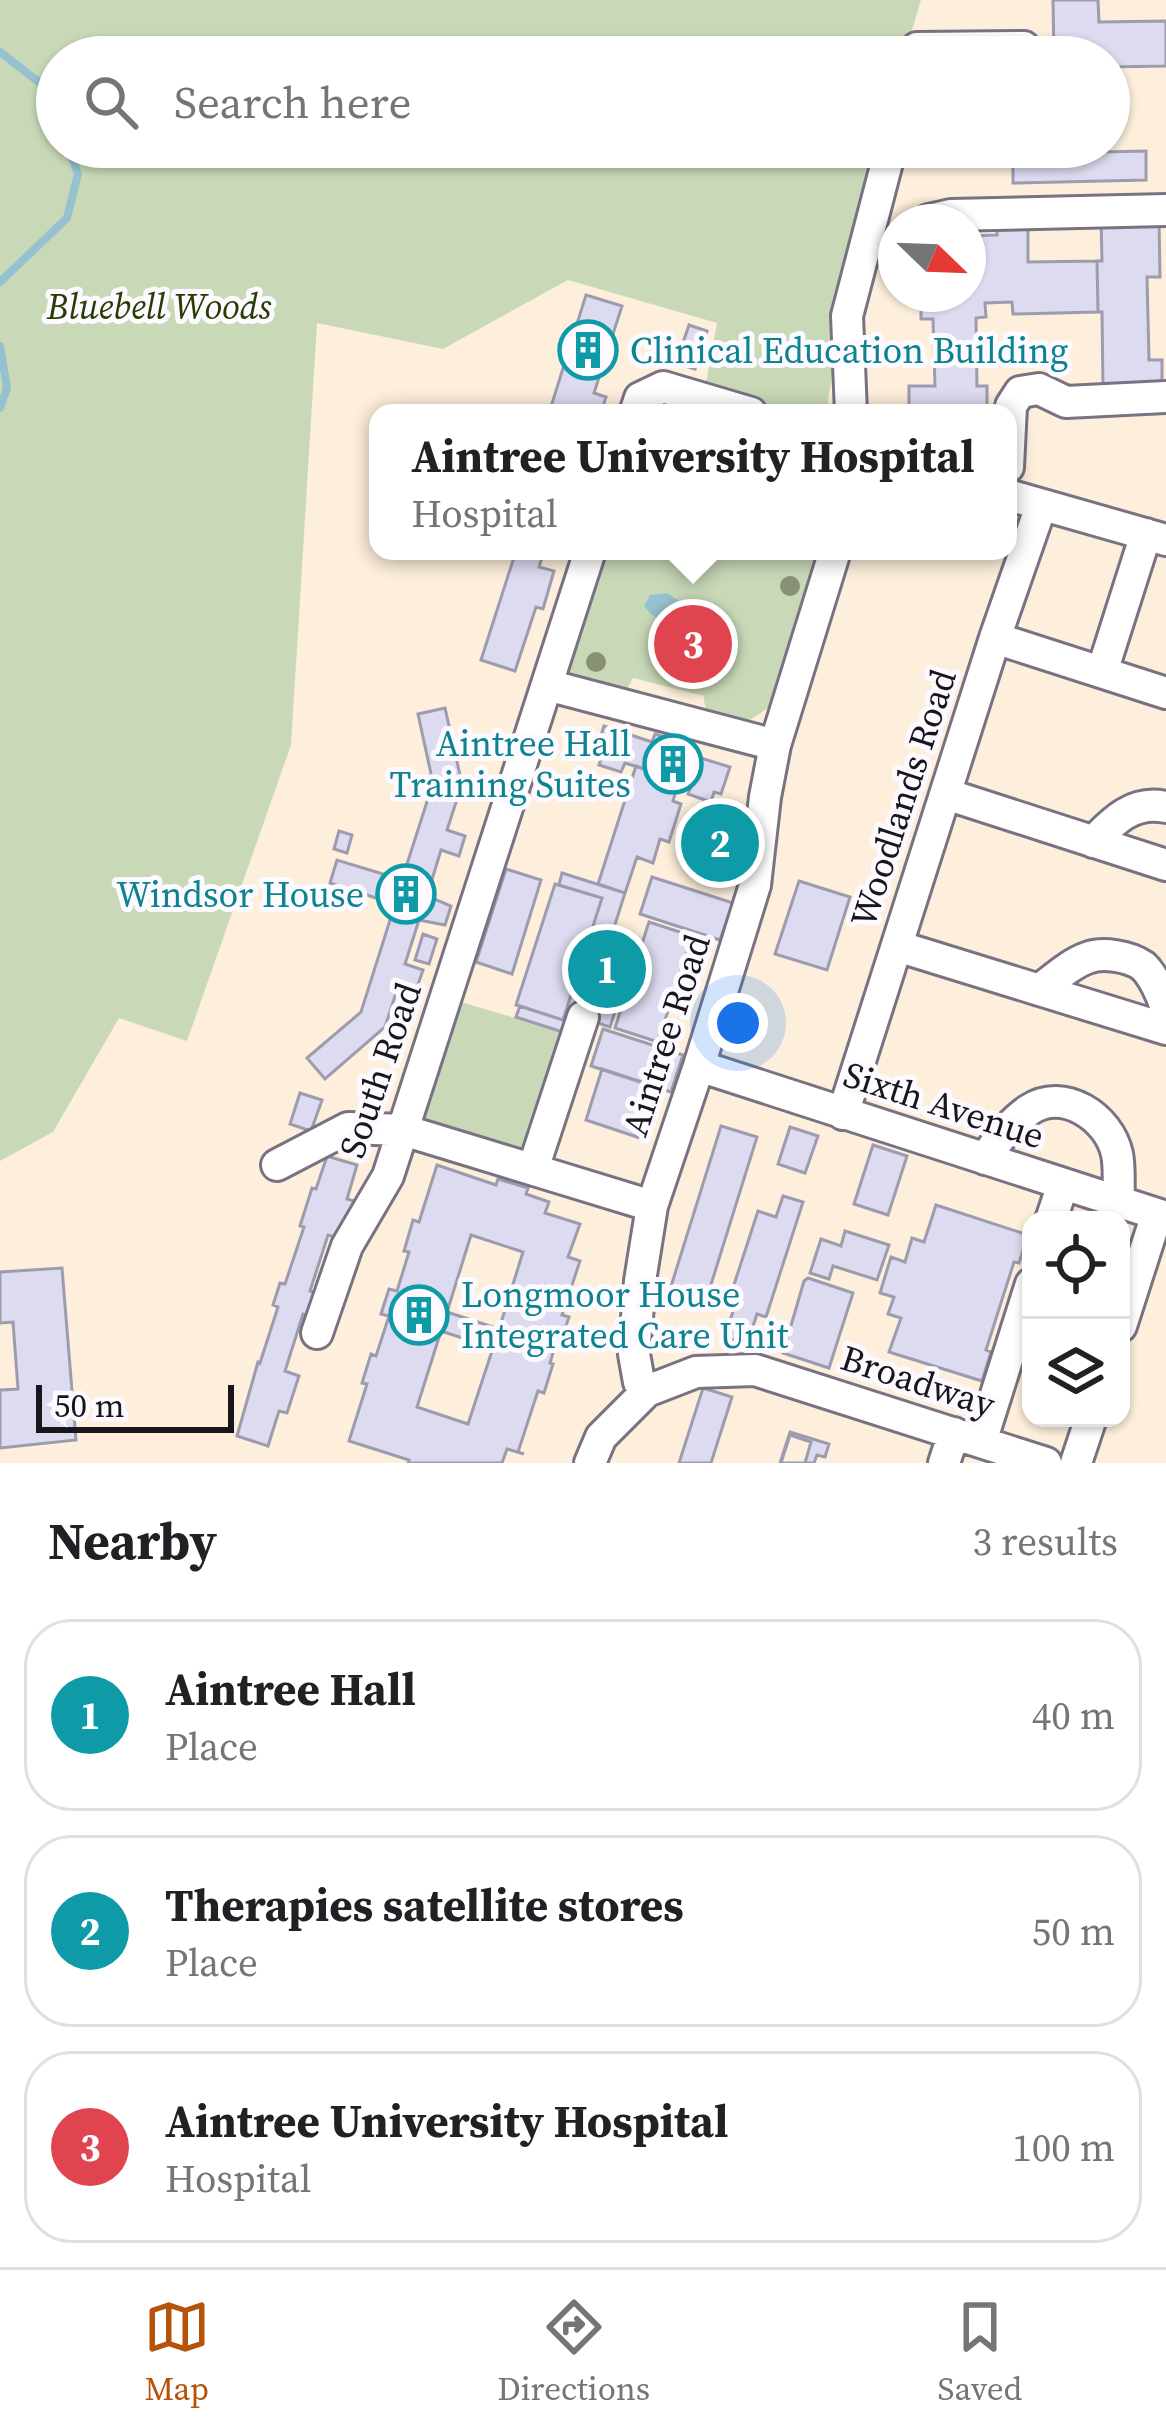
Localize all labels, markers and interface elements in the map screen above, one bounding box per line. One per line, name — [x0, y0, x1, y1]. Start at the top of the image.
search box — [36, 36, 1130, 168]
icon: search — [78, 69, 144, 135]
text: Search here — [174, 71, 411, 133]
north arrow — [878, 204, 986, 312]
park label: Bluebell Woods — [46, 282, 272, 331]
building icon: Clinical Education Building — [557, 319, 619, 381]
place label: Clinical Education Building — [630, 326, 1068, 375]
popup — [369, 404, 1017, 560]
text: Aintree University Hospital — [411, 425, 975, 487]
text: Hospital — [411, 487, 558, 540]
pin: 3 — [654, 599, 732, 689]
street label: Woodlands Road — [838, 663, 968, 933]
place label: Aintree Hall Training Suites — [390, 719, 631, 809]
building icon: Aintree Hall Training Suites — [642, 733, 704, 795]
pin: 2 — [681, 798, 759, 888]
building icon: Windsor House — [375, 863, 437, 925]
place label: Windsor House — [116, 870, 364, 919]
pin: 1 — [568, 924, 646, 1014]
street label: Aintree Road — [610, 928, 722, 1142]
street label: South Road — [327, 976, 433, 1164]
your location — [708, 993, 768, 1053]
street label: Sixth Avenue — [838, 1050, 1050, 1160]
map controls — [1022, 1211, 1130, 1427]
button: locate — [1022, 1211, 1130, 1319]
place label: Longmoor House Integrated Care Unit — [461, 1270, 789, 1360]
building icon: Longmoor House Integrated Care Unit — [388, 1284, 450, 1346]
button: layers — [1022, 1319, 1130, 1427]
street label: Broadway — [835, 1333, 1002, 1429]
scale bar — [36, 1379, 234, 1432]
text: 50 m — [54, 1383, 124, 1428]
text: Nearby — [48, 1506, 217, 1576]
text: 3 results — [973, 1515, 1118, 1568]
text: Aintree Hall — [165, 1658, 416, 1720]
text: 1 — [79, 1689, 101, 1742]
text: 40 m — [1032, 1689, 1115, 1742]
text: Place — [165, 1720, 258, 1773]
text: Therapies satellite stores — [165, 1874, 684, 1936]
text: 2 — [79, 1905, 101, 1958]
text: 50 m — [1032, 1905, 1115, 1958]
text: Place — [165, 1936, 258, 1989]
text: Aintree University Hospital — [165, 2090, 728, 2152]
text: 3 — [79, 2121, 101, 2174]
text: 100 m — [1012, 2121, 1115, 2174]
text: Hospital — [165, 2152, 311, 2205]
tab: Map — [144, 2294, 210, 2411]
tab: Directions — [497, 2294, 650, 2411]
tab: Saved — [938, 2294, 1022, 2411]

